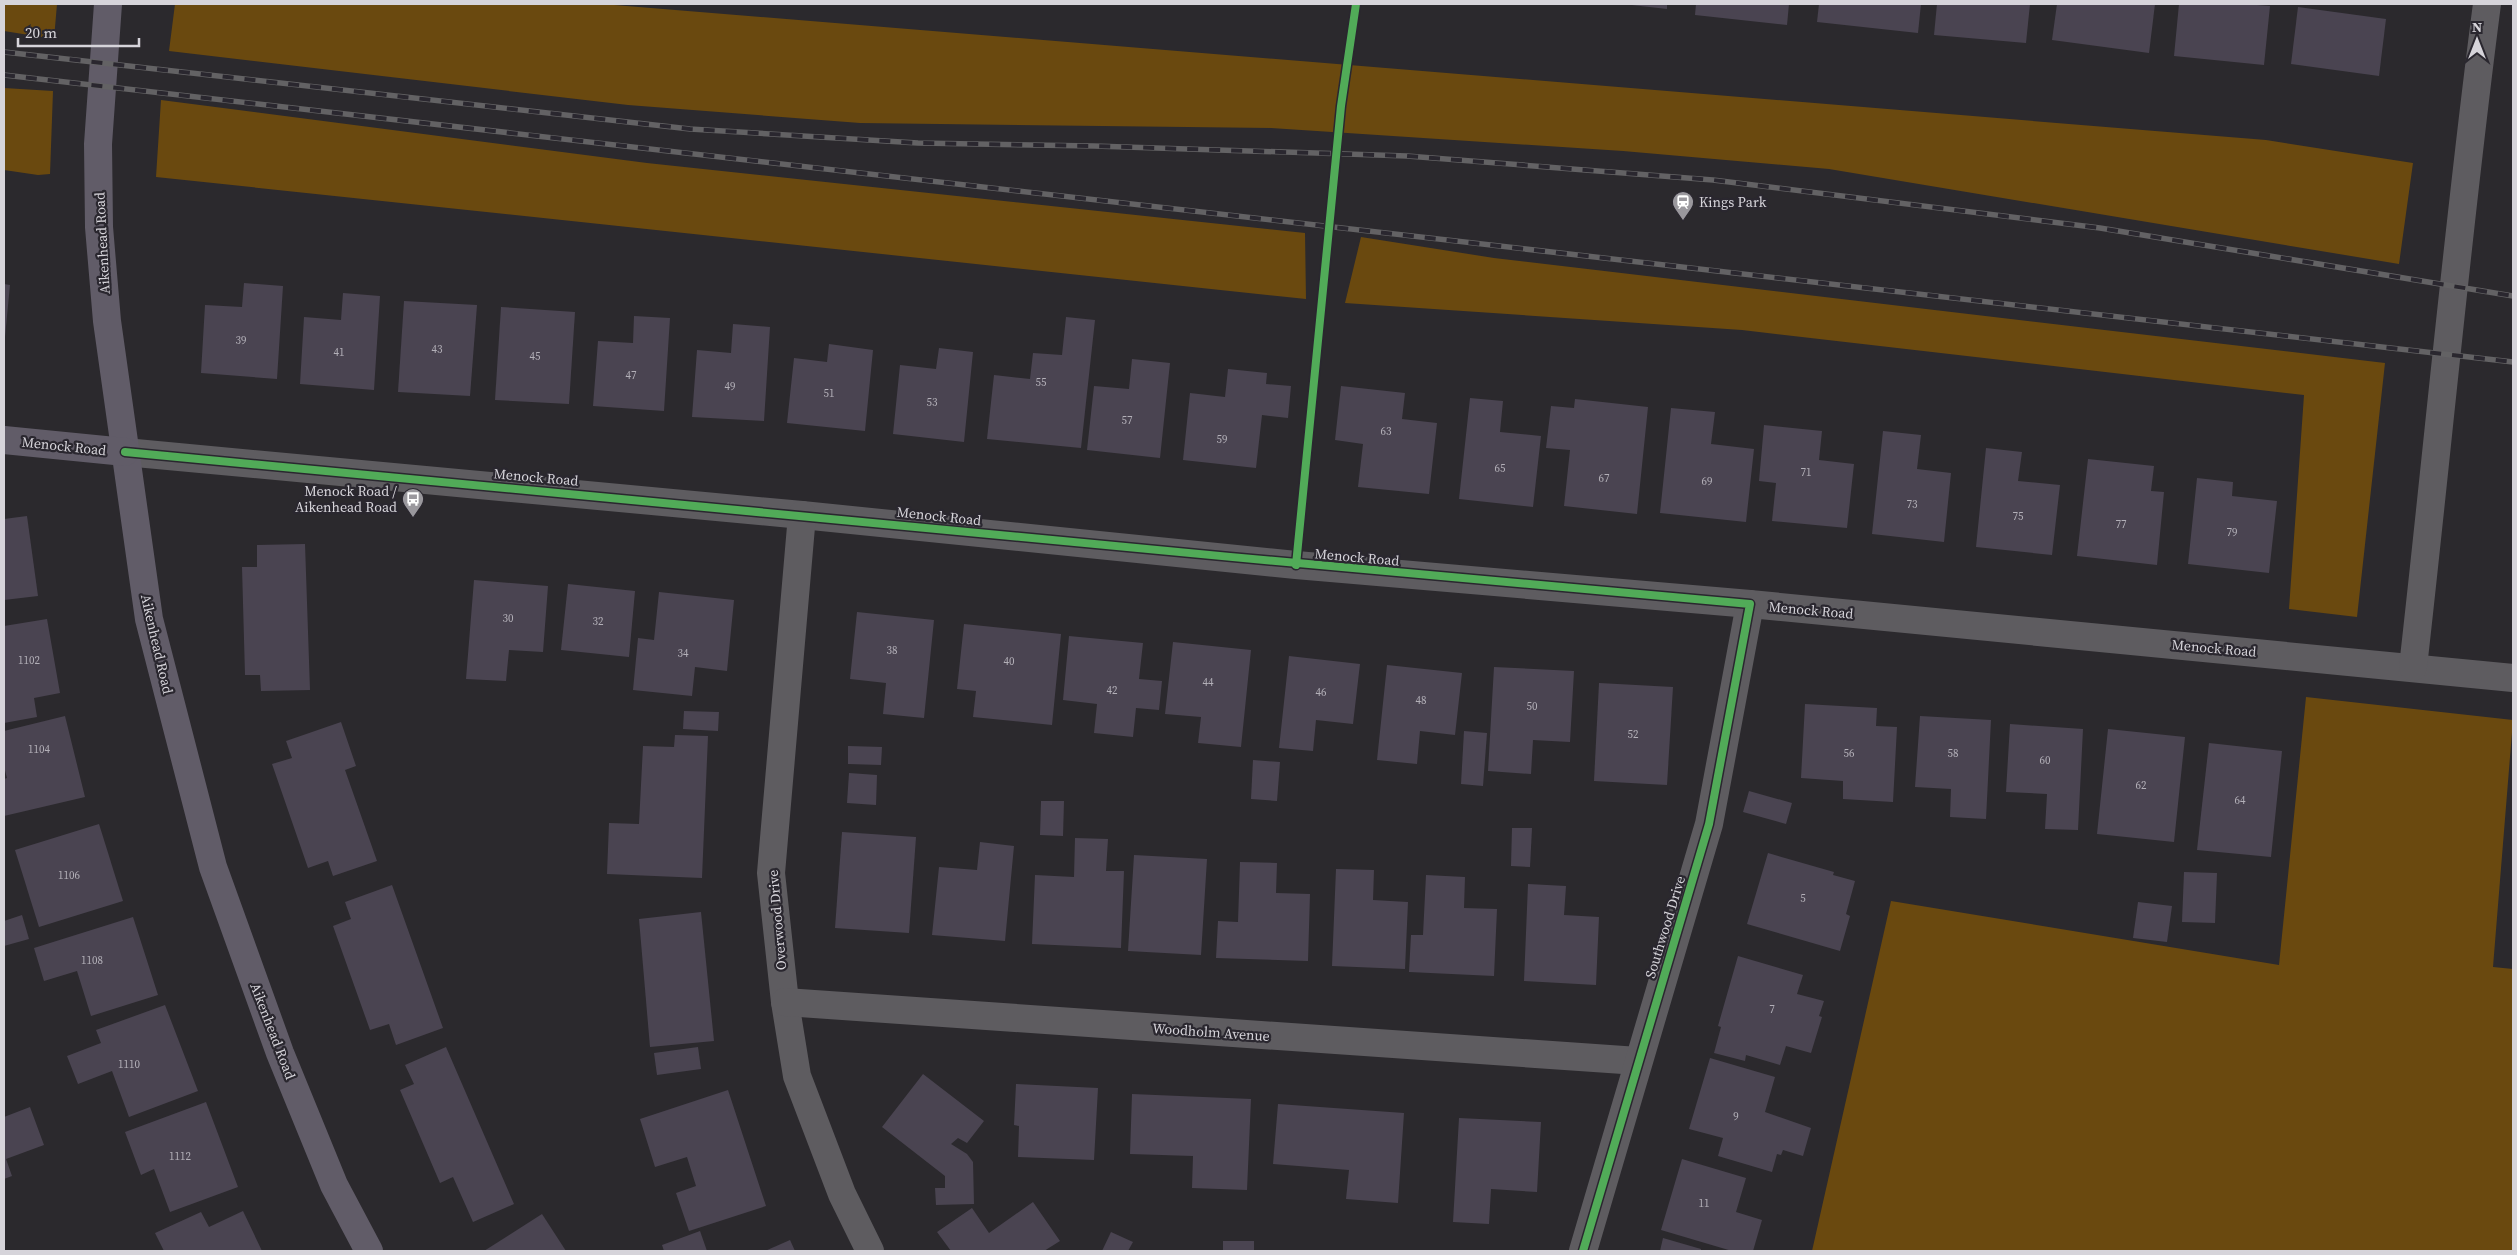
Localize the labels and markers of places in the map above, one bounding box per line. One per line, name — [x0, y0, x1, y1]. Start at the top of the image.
station icon: Kings Park — [1671, 190, 1695, 221]
place label: Kings Park — [1699, 192, 1767, 212]
place label: Menock Road / Aikenhead Road — [295, 481, 397, 517]
bus stop icon: Menock Road / Aikenhead Road — [401, 487, 425, 518]

